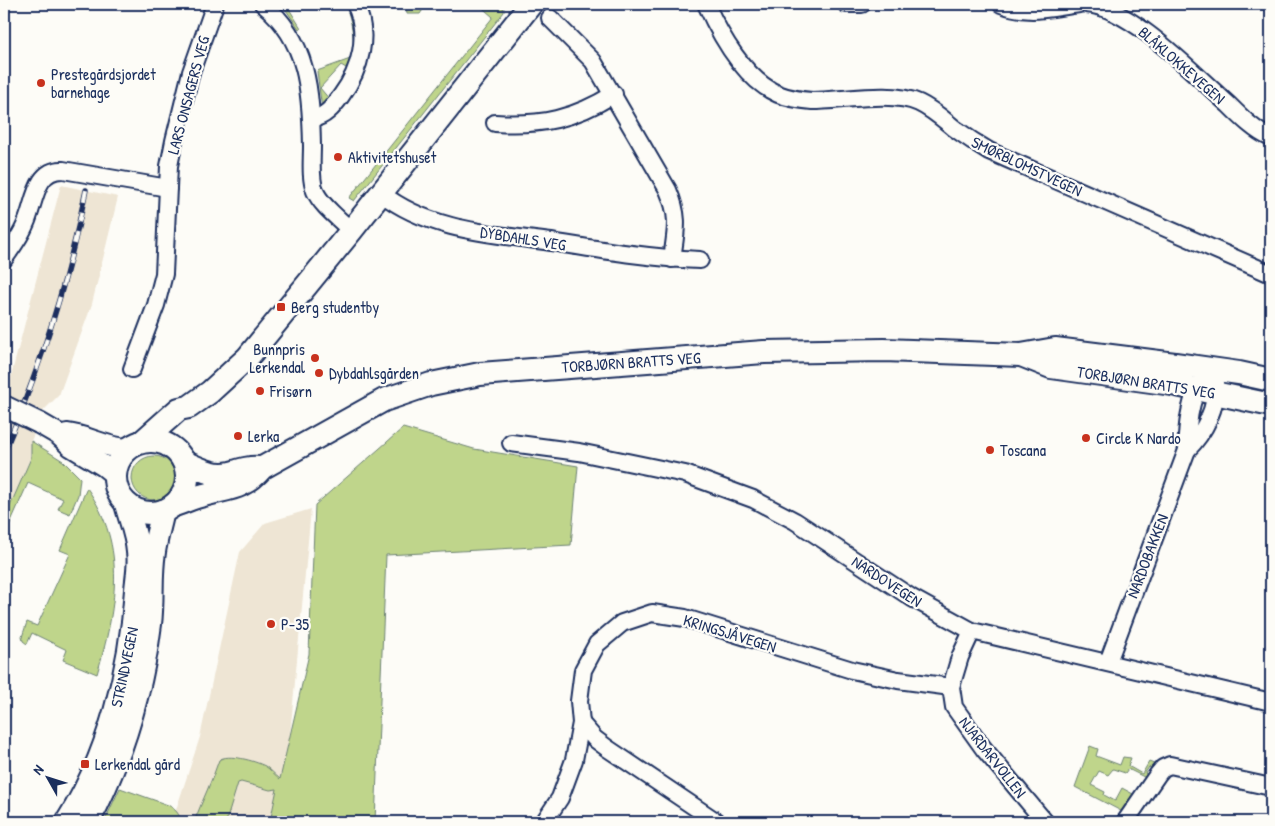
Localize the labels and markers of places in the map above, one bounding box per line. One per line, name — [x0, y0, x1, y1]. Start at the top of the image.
place label: Prestegårdsjordet barnehage — [51, 63, 156, 103]
marker: Prestegårdsjordet barnehage — [35, 77, 47, 89]
place label: Aktivitetshuset — [348, 146, 437, 168]
marker: Aktivitetshuset — [332, 151, 344, 163]
place label: Berg studentby — [291, 296, 379, 318]
marker: Berg studentby — [275, 301, 287, 313]
place label: Bunnpris Lerkendal — [250, 338, 306, 378]
marker: Bunnpris Lerkendal — [309, 352, 321, 364]
place label: Dybdahlsgården — [329, 362, 419, 384]
marker: Dybdahlsgården — [313, 367, 325, 379]
place label: Frisørn — [269, 380, 312, 402]
marker: Frisørn — [254, 385, 266, 397]
place label: Lerka — [248, 425, 279, 447]
place label: Circle K Nardo — [1096, 427, 1181, 449]
marker: Lerka — [232, 430, 244, 442]
marker: Circle K Nardo — [1080, 432, 1092, 444]
place label: Toscana — [1000, 439, 1046, 461]
marker: Toscana — [984, 444, 996, 456]
place label: P-35 — [281, 613, 309, 635]
marker: P-35 — [265, 618, 277, 630]
place label: Lerkendal gård — [95, 753, 180, 775]
marker: Lerkendal gård — [79, 758, 91, 770]

